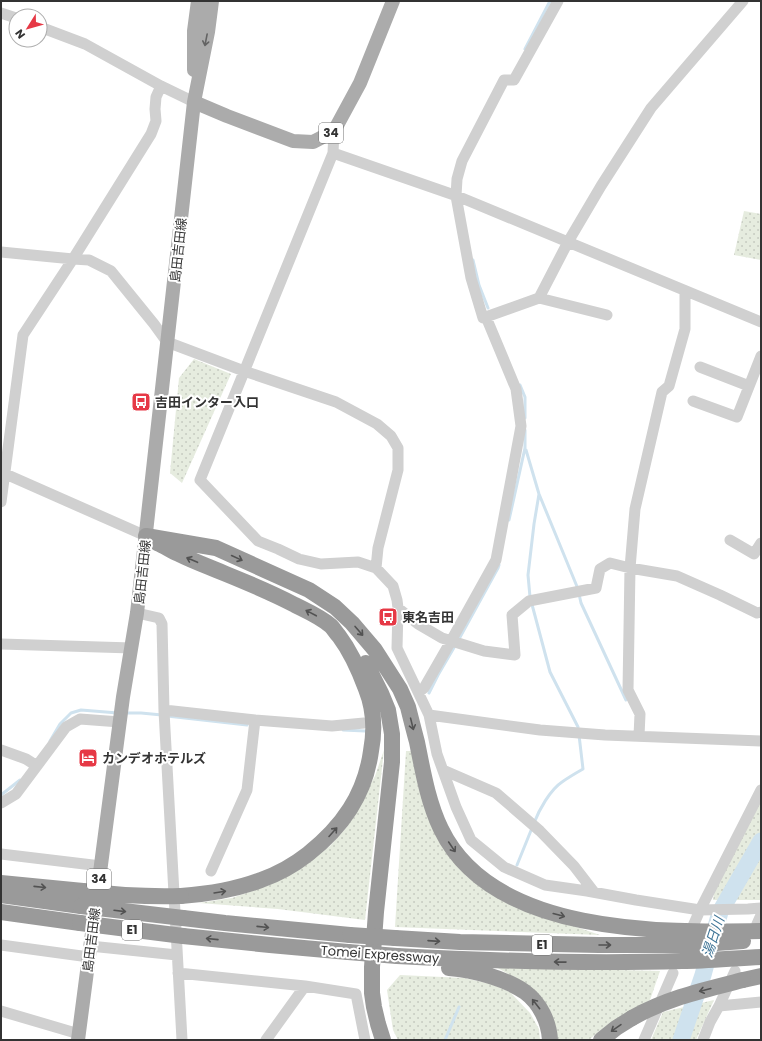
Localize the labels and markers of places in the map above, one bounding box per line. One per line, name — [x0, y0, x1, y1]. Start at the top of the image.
bus stop icon: 吉田インター入口 — [130, 391, 152, 413]
place label: 吉田インター入口 — [155, 393, 259, 412]
bus stop icon: 東名吉田 — [377, 606, 399, 628]
place label: 東名吉田 — [402, 608, 454, 627]
hotel icon: カンデオホテルズ — [77, 747, 99, 769]
place label: カンデオホテルズ — [102, 749, 206, 768]

